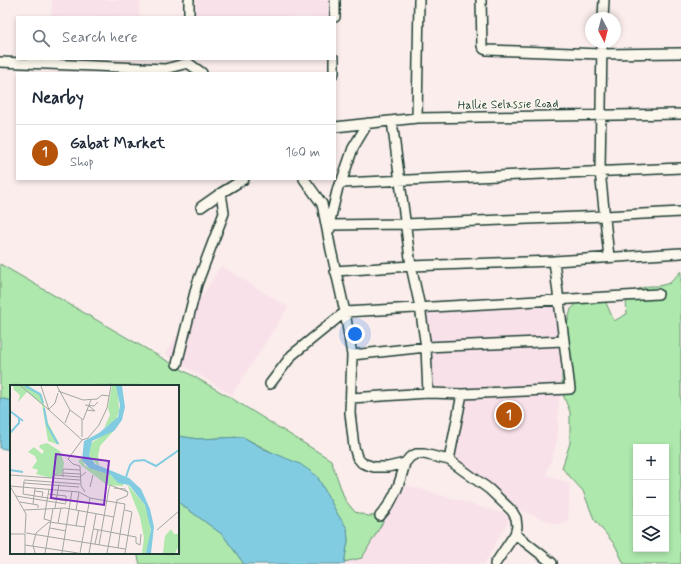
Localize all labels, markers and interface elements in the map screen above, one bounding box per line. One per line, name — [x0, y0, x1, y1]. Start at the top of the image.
north arrow — [585, 12, 621, 48]
search box — [16, 16, 336, 60]
icon: search — [30, 27, 52, 49]
text: Search here — [62, 28, 138, 48]
text: Nearby — [32, 87, 84, 109]
street label: Hallie Selassie Road — [457, 96, 559, 114]
text: Gabat Market — [70, 134, 165, 154]
text: 1 — [42, 144, 48, 161]
text: 160 m — [285, 144, 320, 161]
text: Shop — [70, 154, 94, 171]
your location — [345, 324, 365, 344]
inset map — [10, 385, 179, 554]
pin: 1 — [496, 400, 522, 430]
map controls — [633, 444, 669, 552]
button: + — [633, 444, 669, 480]
button: − — [633, 480, 669, 516]
button: layers — [633, 516, 669, 552]

